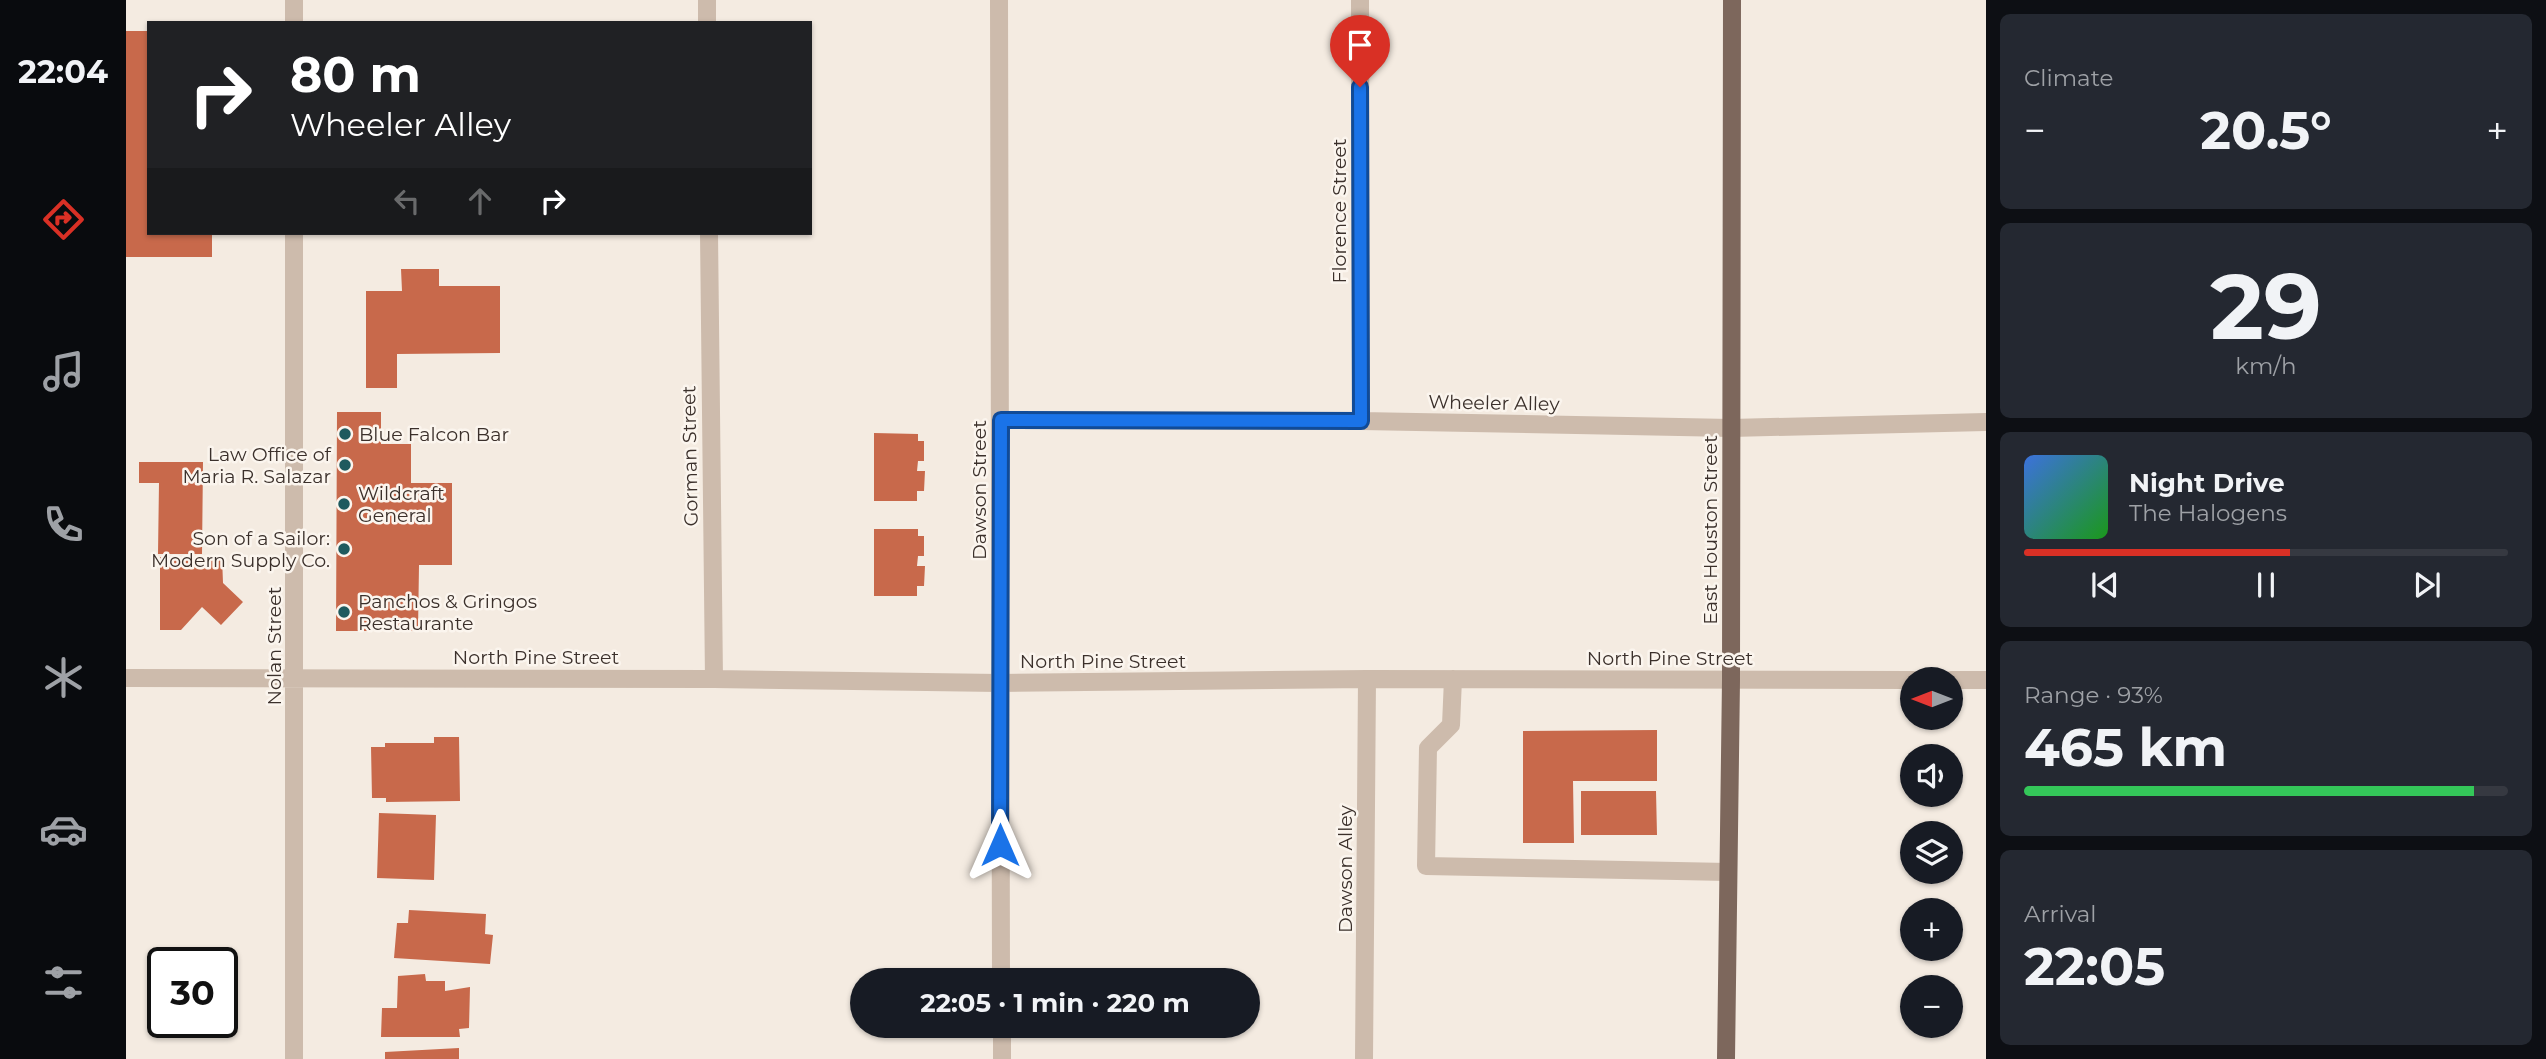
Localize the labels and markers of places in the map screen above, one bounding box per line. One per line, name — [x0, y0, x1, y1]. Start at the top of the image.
pin — [1330, 15, 1390, 87]
place label: Blue Falcon Bar — [359, 423, 509, 446]
marker: Blue Falcon Bar — [337, 426, 353, 442]
place label: Law Office of Maria R. Salazar — [182, 443, 333, 488]
marker: Law Office of Maria R. Salazar — [337, 457, 353, 473]
place label: Wildcraft General — [358, 482, 445, 527]
marker: Wildcraft General — [336, 496, 352, 512]
place label: Son of a Sailor: Modern Supply Co. — [151, 527, 330, 572]
marker: Son of a Sailor: Modern Supply Co. — [336, 541, 352, 557]
place label: Panchos & Gringos Restaurante — [358, 590, 537, 635]
marker: Panchos & Gringos Restaurante — [336, 604, 352, 620]

